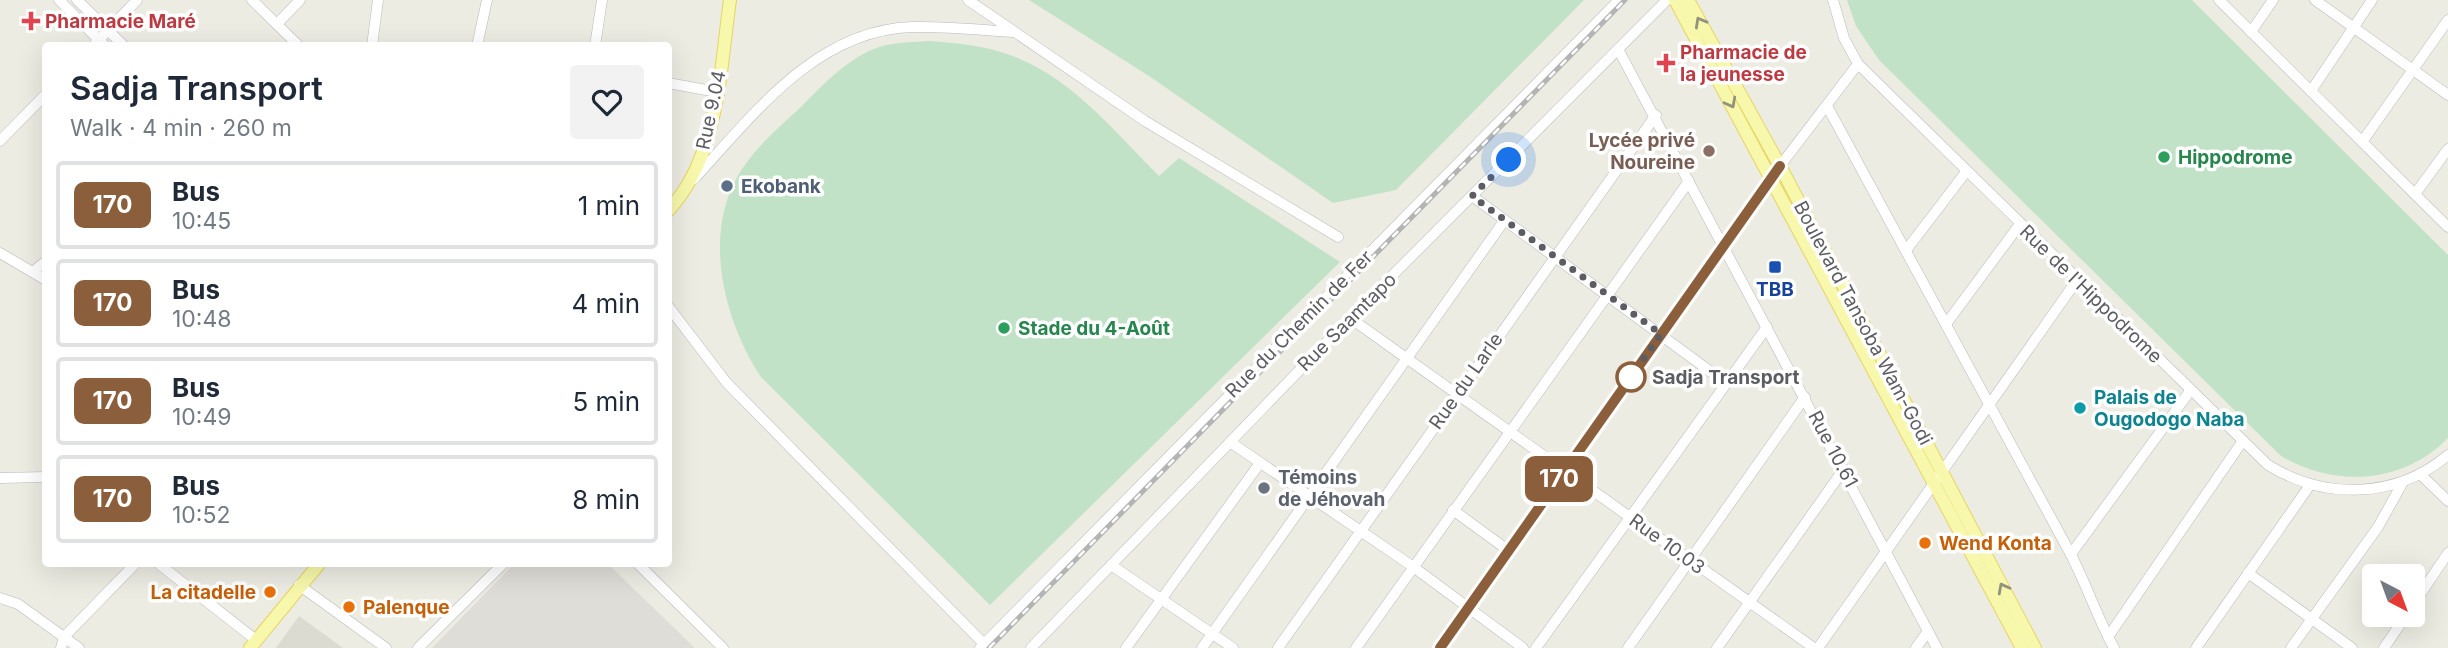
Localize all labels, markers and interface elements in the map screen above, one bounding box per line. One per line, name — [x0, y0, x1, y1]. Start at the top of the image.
place label: Pharmacie Maré — [45, 10, 196, 33]
marker: Pharmacie Maré — [23, 13, 39, 29]
one-way arrow — [1695, 17, 1709, 30]
place label: Pharmacie de la jeunesse — [1680, 41, 1807, 86]
marker: Pharmacie de la jeunesse — [1658, 55, 1674, 71]
button: heart — [570, 65, 644, 139]
text: Sadja Transport — [70, 68, 323, 108]
street label: Rue 9.04 — [691, 68, 731, 152]
one-way arrow — [1723, 96, 1736, 108]
text: Walk · 4 min · 260 m — [70, 114, 292, 142]
place label: Lycée privé Noureine — [1589, 129, 1695, 174]
your location — [1491, 142, 1526, 177]
marker: Lycée privé Noureine — [1701, 143, 1717, 159]
place label: Hippodrome — [2178, 146, 2293, 169]
marker: Hippodrome — [2156, 149, 2172, 165]
place label: Ekobank — [741, 175, 821, 198]
text: Bus — [172, 176, 220, 207]
marker: Ekobank — [719, 178, 735, 194]
text: 170 — [92, 190, 133, 219]
text: 1 min — [578, 190, 640, 221]
street label: Boulevard Tansoba Wam-Godi — [1789, 197, 1937, 449]
text: 10:45 — [172, 207, 231, 235]
street label: Rue de l'Hippodrome — [2015, 220, 2167, 368]
street label: Rue du Chemin de Fer — [1221, 246, 1377, 402]
marker: TBB — [1767, 259, 1783, 275]
street label: Rue Saamtapo — [1293, 268, 1401, 376]
text: Bus — [172, 274, 220, 305]
place label: TBB — [1756, 278, 1794, 301]
text: 170 — [92, 288, 133, 317]
text: 4 min — [571, 288, 640, 319]
text: 10:48 — [172, 305, 232, 333]
place label: Stade du 4-Août — [1018, 317, 1170, 340]
marker: Stade du 4-Août — [996, 320, 1012, 336]
street label: Rue du Larle — [1424, 328, 1508, 434]
marker: Sadja Transport — [1616, 362, 1646, 392]
place label: Sadja Transport — [1652, 366, 1799, 389]
text: Bus — [172, 372, 220, 403]
text: 170 — [92, 386, 133, 415]
text: 5 min — [572, 386, 640, 417]
place label: Palais de Ougodogo Naba — [2094, 386, 2245, 431]
marker: Palais de Ougodogo Naba — [2072, 400, 2088, 416]
text: 10:49 — [172, 403, 232, 431]
street label: Rue 10.61 — [1803, 407, 1863, 491]
line badge: 170 — [1519, 456, 1599, 502]
text: 170 — [1539, 464, 1579, 493]
place label: Témoins de Jéhovah — [1278, 466, 1385, 511]
text: Bus — [172, 470, 220, 501]
marker: Témoins de Jéhovah — [1256, 480, 1272, 496]
text: 170 — [92, 484, 133, 513]
text: 8 min — [572, 484, 640, 515]
text: 10:52 — [172, 501, 231, 529]
street label: Rue 10.03 — [1625, 509, 1709, 579]
place label: Wend Konta — [1939, 532, 2052, 555]
marker: Wend Konta — [1917, 535, 1933, 551]
north arrow — [2362, 564, 2426, 626]
map controls — [2362, 564, 2425, 627]
place label: La citadelle — [150, 581, 256, 604]
one-way arrow — [1998, 583, 2012, 595]
marker: La citadelle — [262, 584, 278, 600]
place label: Palenque — [363, 596, 450, 619]
marker: Palenque — [341, 599, 357, 615]

